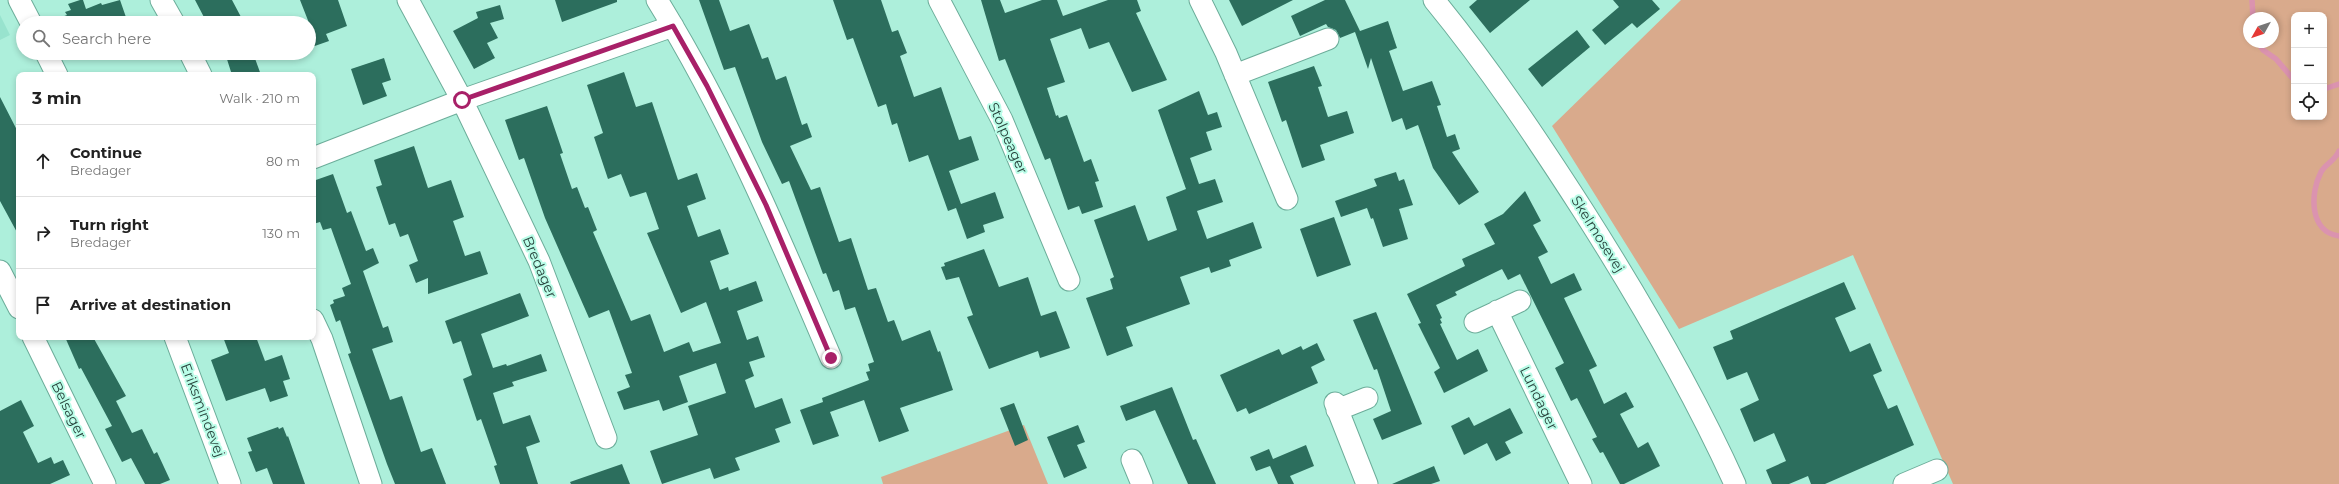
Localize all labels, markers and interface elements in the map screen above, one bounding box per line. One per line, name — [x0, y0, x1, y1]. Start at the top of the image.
north arrow — [2243, 12, 2279, 48]
map controls — [2291, 12, 2327, 120]
button: + — [2291, 12, 2327, 48]
search box — [16, 16, 316, 60]
icon: search — [30, 27, 52, 49]
text: Search here — [62, 29, 151, 48]
button: − — [2291, 48, 2327, 84]
button: locate — [2291, 84, 2327, 120]
text: 3 min — [32, 88, 82, 108]
text: Walk · 210 m — [219, 90, 300, 106]
route start — [453, 91, 471, 109]
street label: Stolpeager — [984, 100, 1032, 177]
text: Continue — [70, 143, 142, 162]
icon: ahead — [32, 150, 54, 172]
text: 80 m — [266, 153, 300, 169]
text: Bredager — [70, 162, 131, 178]
street label: Skelmosevej — [1567, 192, 1629, 276]
text: Turn right — [70, 215, 149, 234]
icon: right — [32, 222, 54, 244]
text: 130 m — [262, 225, 300, 241]
street label: Bredager — [519, 233, 561, 301]
text: Bredager — [70, 234, 131, 250]
icon: arrive — [32, 294, 54, 316]
text: Arrive at destination — [70, 295, 231, 314]
route end — [822, 349, 840, 367]
street label: Eriksmindevej — [177, 361, 229, 459]
street label: Lundager — [1516, 363, 1562, 433]
street label: Belsager — [47, 378, 91, 442]

